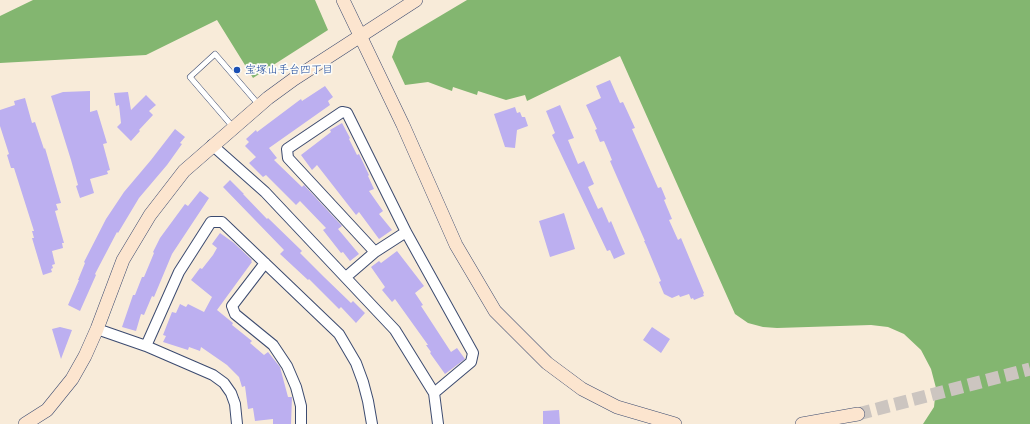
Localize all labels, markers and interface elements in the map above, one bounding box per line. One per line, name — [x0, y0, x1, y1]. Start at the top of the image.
place label: 宝塚山手台四丁目 — [245, 63, 333, 77]
marker: 宝塚山手台四丁目 — [232, 65, 242, 75]

